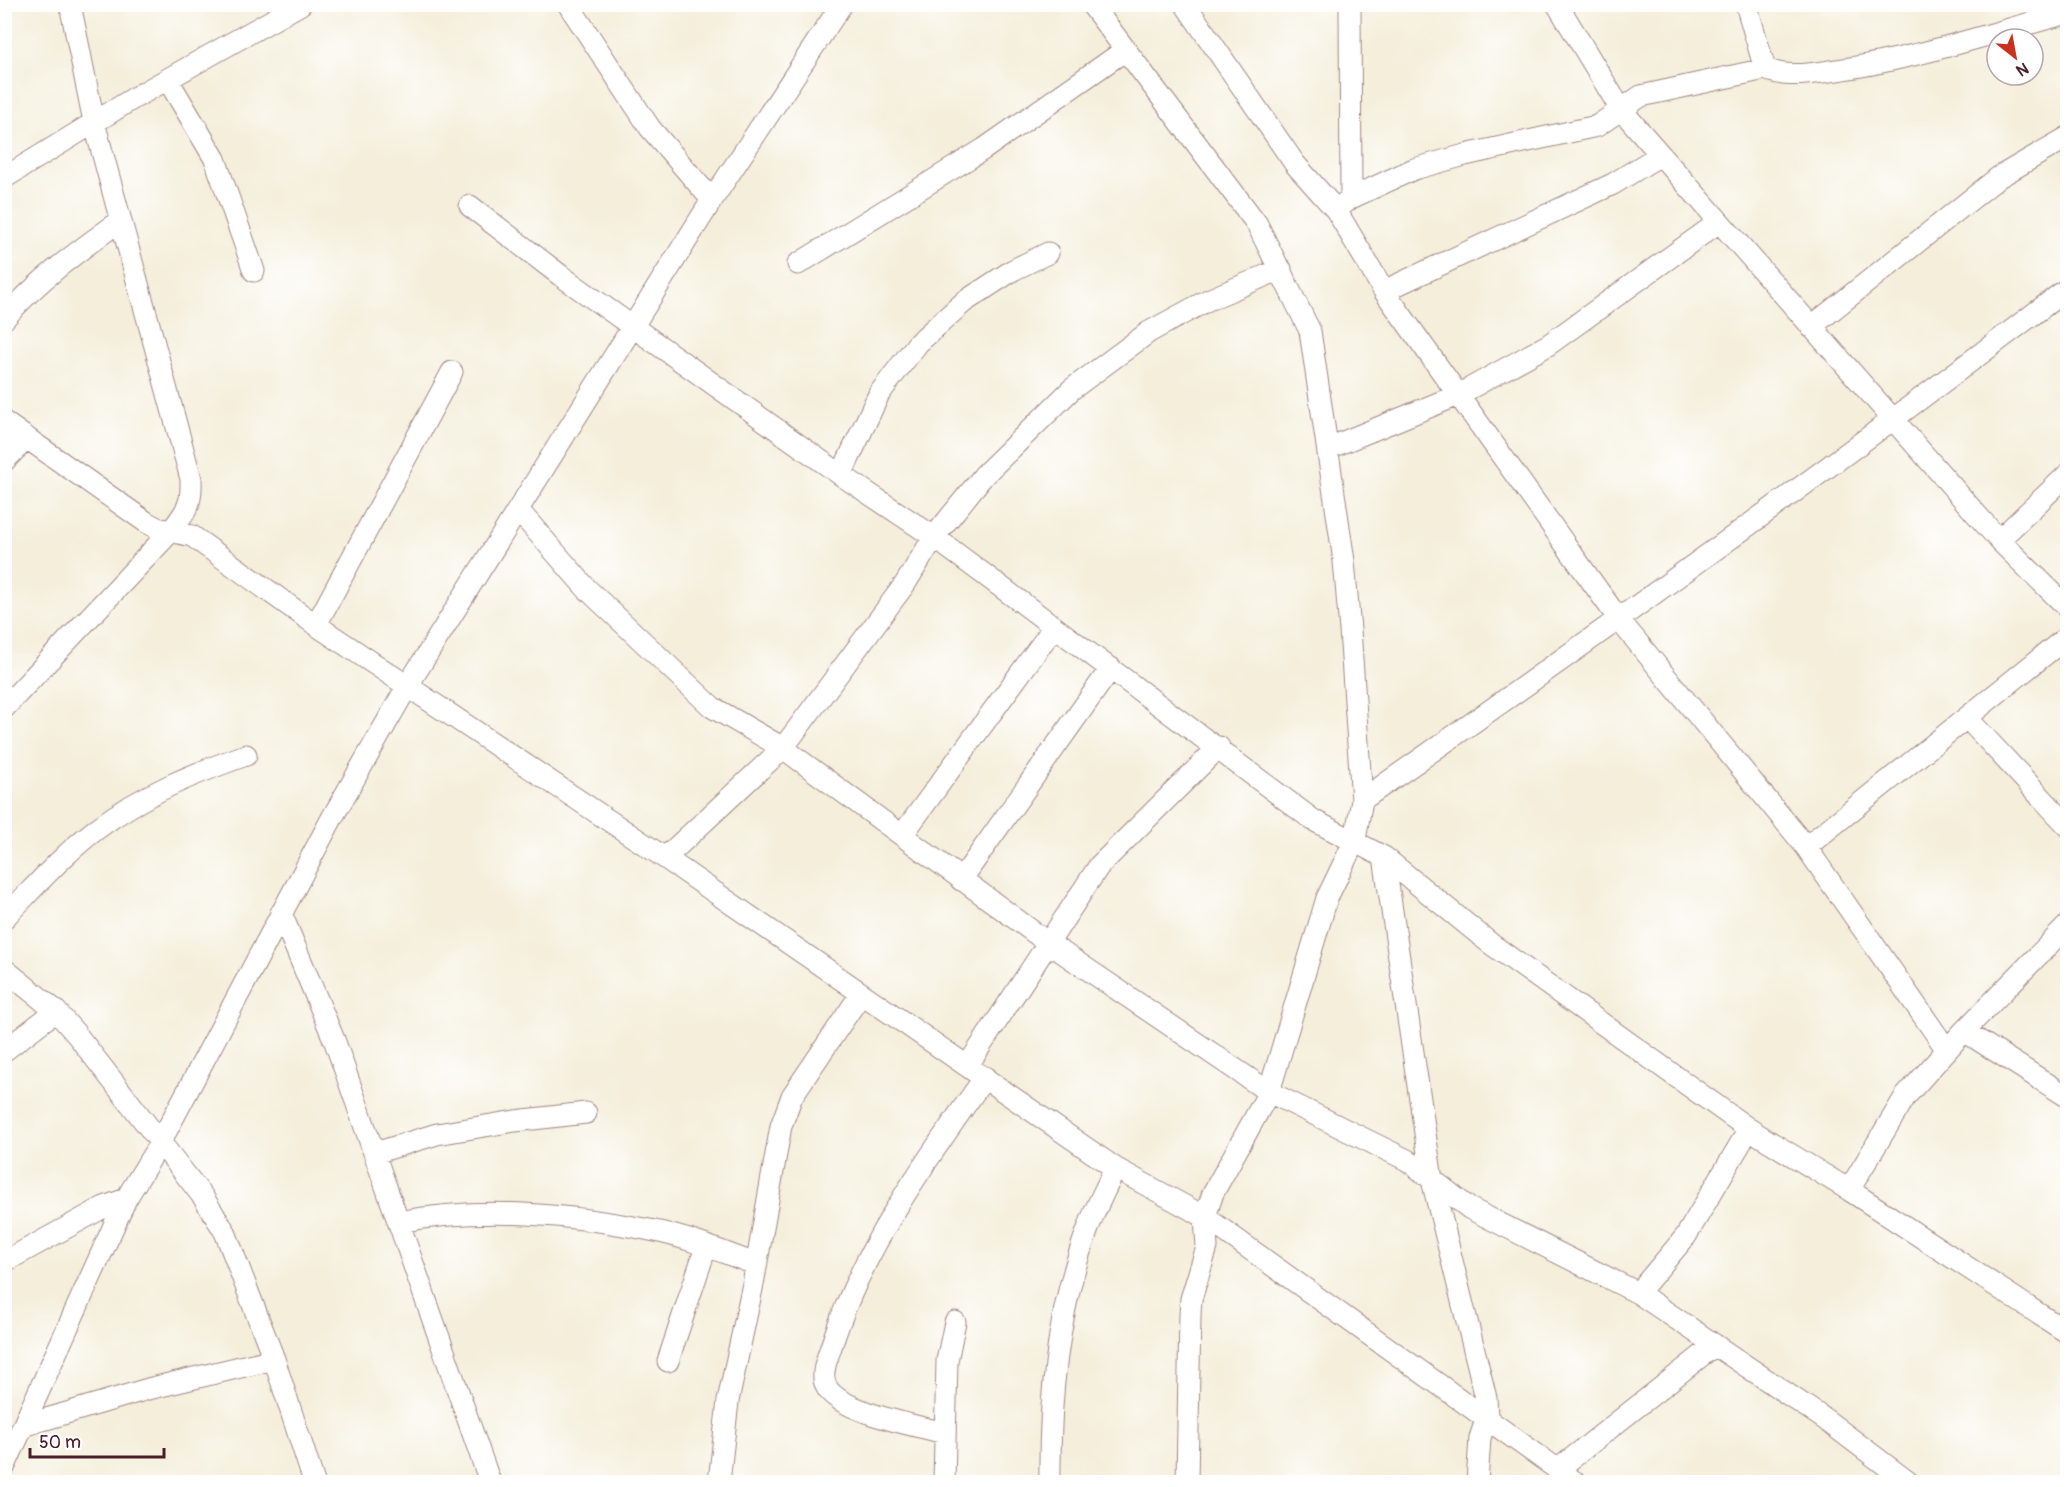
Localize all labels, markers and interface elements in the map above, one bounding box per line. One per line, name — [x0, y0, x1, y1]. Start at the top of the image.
north arrow — [1985, 27, 2045, 87]
text: N — [2012, 58, 2032, 80]
scale bar — [30, 1421, 164, 1459]
text: 50 m — [39, 1431, 81, 1454]

